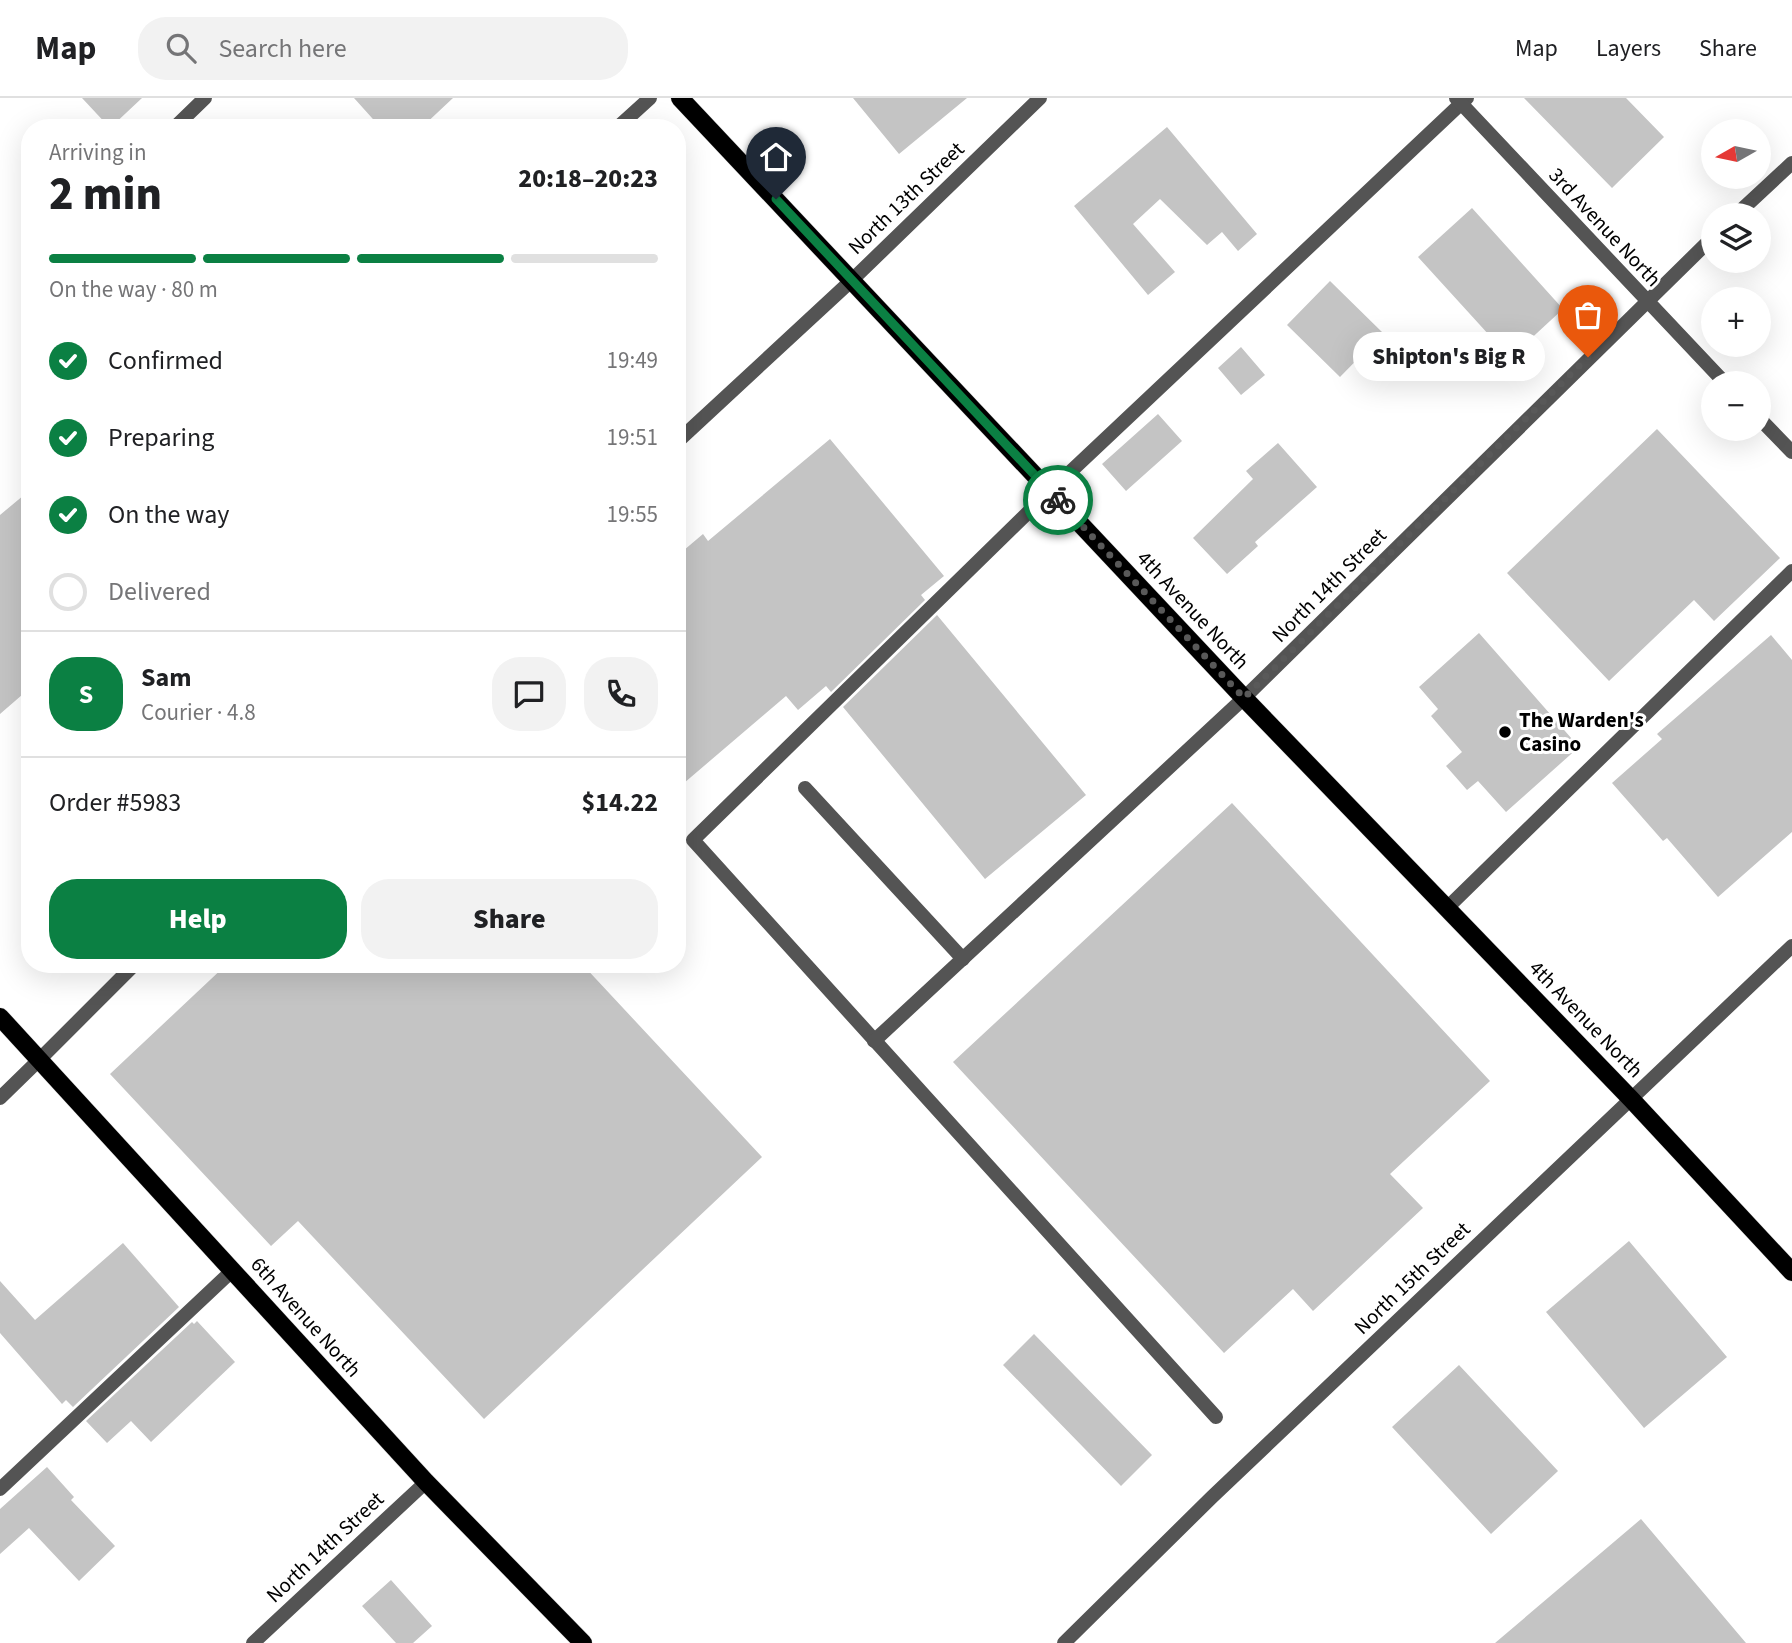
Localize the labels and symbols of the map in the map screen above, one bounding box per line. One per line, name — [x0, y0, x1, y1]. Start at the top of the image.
north arrow — [1701, 119, 1771, 189]
pin — [746, 127, 806, 199]
street label: North 13th Street — [841, 135, 971, 261]
street label: 3rd Avenue North — [1542, 161, 1668, 293]
pin — [1558, 285, 1618, 357]
callout: Shipton's Big R — [1354, 332, 1546, 382]
courier — [1023, 465, 1093, 535]
street label: North 14th Street — [1265, 521, 1393, 649]
street label: 4th Avenue North — [1130, 544, 1256, 676]
place label: The Warden's Casino — [1519, 705, 1644, 759]
marker: The Warden's Casino — [1497, 724, 1513, 740]
street label: 4th Avenue North — [1522, 954, 1650, 1084]
street label: North 15th Street — [1347, 1215, 1477, 1341]
street label: 6th Avenue North — [244, 1250, 368, 1384]
street label: North 14th Street — [259, 1484, 391, 1610]

